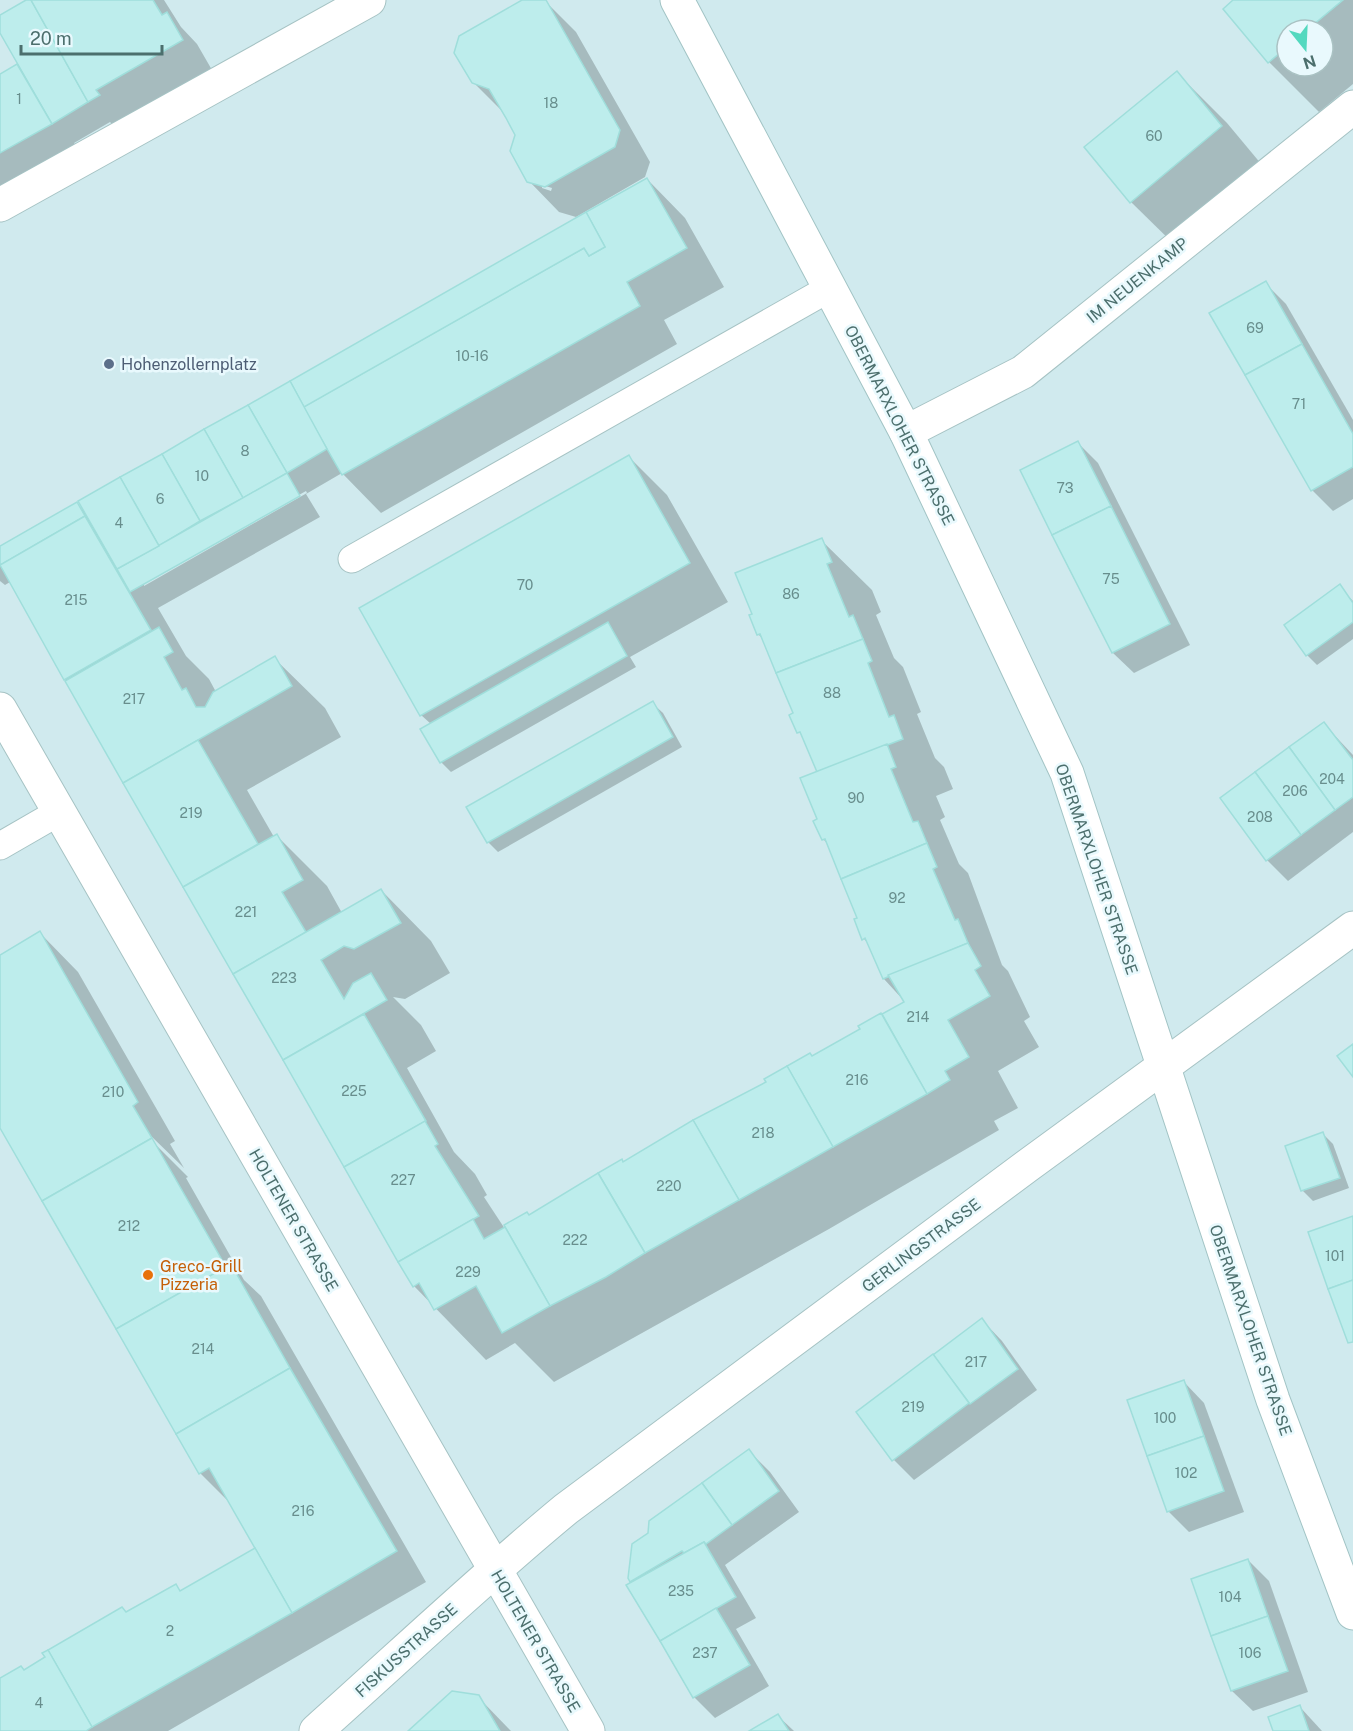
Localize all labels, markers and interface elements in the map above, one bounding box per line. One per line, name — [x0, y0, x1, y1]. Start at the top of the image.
scale bar — [21, 18, 162, 56]
north arrow — [1275, 18, 1335, 78]
text: 20 m — [30, 28, 72, 49]
text: N — [1301, 51, 1318, 73]
house number: 1 — [16, 91, 22, 107]
house number: 18 — [544, 95, 558, 111]
house number: 60 — [1145, 128, 1163, 144]
street label: IM NEUENKAMP — [1083, 234, 1192, 327]
house number: 69 — [1246, 320, 1264, 336]
street label: OBERMARXLOHER STRASSE — [841, 322, 958, 528]
house number: 10-16 — [456, 348, 489, 364]
place label: Hohenzollernplatz — [121, 355, 257, 374]
marker: Hohenzollernplatz — [102, 357, 116, 371]
house number: 71 — [1292, 396, 1306, 412]
house number: 8 — [240, 443, 250, 459]
house number: 10 — [195, 468, 209, 484]
house number: 73 — [1057, 480, 1074, 496]
house number: 6 — [156, 491, 165, 507]
house number: 4 — [115, 515, 124, 531]
house number: 75 — [1102, 571, 1120, 587]
house number: 70 — [517, 577, 533, 593]
house number: 86 — [782, 586, 800, 602]
house number: 215 — [64, 592, 88, 608]
house number: 88 — [823, 685, 841, 701]
house number: 217 — [123, 691, 145, 707]
street label: OBERMARXLOHER STRASSE — [1051, 761, 1142, 977]
house number: 204 — [1319, 771, 1345, 787]
house number: 206 — [1282, 783, 1308, 799]
house number: 90 — [847, 790, 865, 806]
house number: 219 — [180, 805, 203, 821]
house number: 208 — [1247, 809, 1273, 825]
house number: 92 — [888, 890, 906, 906]
house number: 221 — [235, 904, 257, 920]
house number: 223 — [271, 970, 297, 986]
house number: 214 — [907, 1009, 930, 1025]
house number: 216 — [846, 1072, 869, 1088]
house number: 225 — [341, 1083, 367, 1099]
house number: 210 — [102, 1084, 124, 1100]
house number: 218 — [751, 1125, 775, 1141]
street label: HOLTENER STRASSE — [245, 1146, 342, 1295]
house number: 227 — [390, 1172, 416, 1188]
house number: 220 — [656, 1178, 682, 1194]
street label: GERLINGSTRASSE — [858, 1195, 984, 1296]
house number: 212 — [118, 1218, 140, 1234]
street label: OBERMARXLOHER STRASSE — [1205, 1222, 1296, 1438]
house number: 222 — [562, 1232, 588, 1248]
house number: 101 — [1325, 1248, 1345, 1264]
place label: Greco-Grill Pizzeria — [160, 1257, 242, 1294]
house number: 229 — [455, 1264, 481, 1280]
marker: Greco-Grill Pizzeria — [141, 1268, 155, 1282]
house number: 214 — [192, 1341, 215, 1357]
house number: 217 — [965, 1354, 987, 1370]
house number: 219 — [902, 1399, 925, 1415]
house number: 100 — [1154, 1410, 1176, 1426]
house number: 102 — [1175, 1465, 1197, 1481]
house number: 216 — [292, 1503, 315, 1519]
street label: HOLTENER STRASSE — [487, 1567, 584, 1716]
house number: 235 — [668, 1583, 694, 1599]
house number: 104 — [1218, 1589, 1242, 1605]
street label: FISKUSSTRASSE — [351, 1600, 461, 1701]
house number: 2 — [166, 1623, 174, 1639]
house number: 237 — [692, 1645, 718, 1661]
house number: 106 — [1239, 1645, 1262, 1661]
house number: 4 — [35, 1695, 44, 1711]

